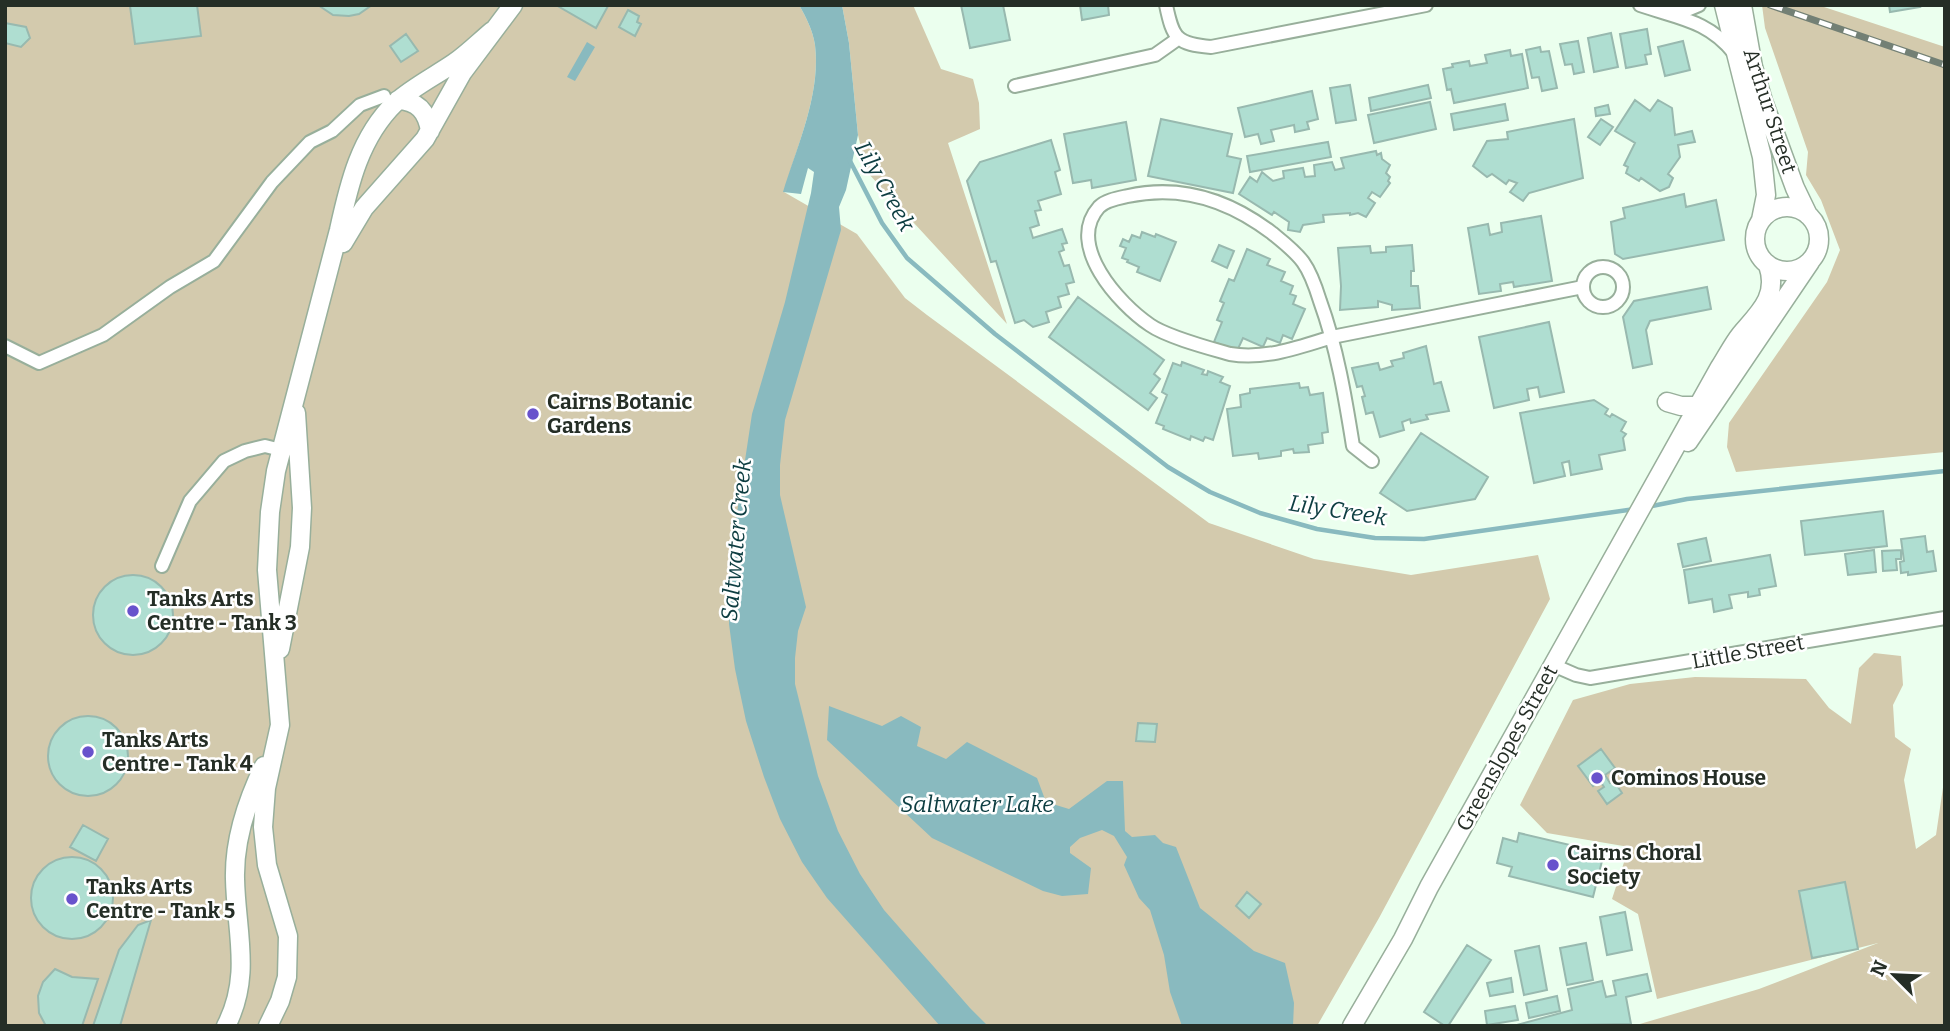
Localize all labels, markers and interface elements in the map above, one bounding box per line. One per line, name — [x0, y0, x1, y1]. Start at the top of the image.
street label: Arthur Street — [1738, 45, 1803, 177]
water label: Lily Creek — [849, 136, 921, 236]
place label: Cairns Botanic Gardens — [547, 389, 692, 439]
marker: Cairns Botanic Gardens — [525, 406, 541, 422]
water label: Saltwater Creek — [715, 457, 757, 622]
water label: Lily Creek — [1287, 488, 1389, 532]
place label: Tanks Arts Centre - Tank 3 — [147, 586, 297, 636]
marker: Tanks Arts Centre - Tank 3 — [125, 603, 141, 619]
street label: Little Street — [1690, 629, 1807, 675]
street label: Greenslopes Street — [1450, 660, 1564, 836]
place label: Tanks Arts Centre - Tank 4 — [102, 727, 253, 777]
marker: Tanks Arts Centre - Tank 4 — [80, 744, 96, 760]
place label: Cominos House — [1611, 765, 1766, 791]
marker: Cominos House — [1589, 770, 1605, 786]
water label: Saltwater Lake — [900, 790, 1054, 818]
place label: Cairns Choral Society — [1567, 840, 1702, 890]
marker: Cairns Choral Society — [1545, 857, 1561, 873]
place label: Tanks Arts Centre - Tank 5 — [86, 874, 235, 924]
marker: Tanks Arts Centre - Tank 5 — [64, 891, 80, 907]
north arrow — [1859, 940, 1929, 1010]
text: N — [1865, 957, 1893, 980]

